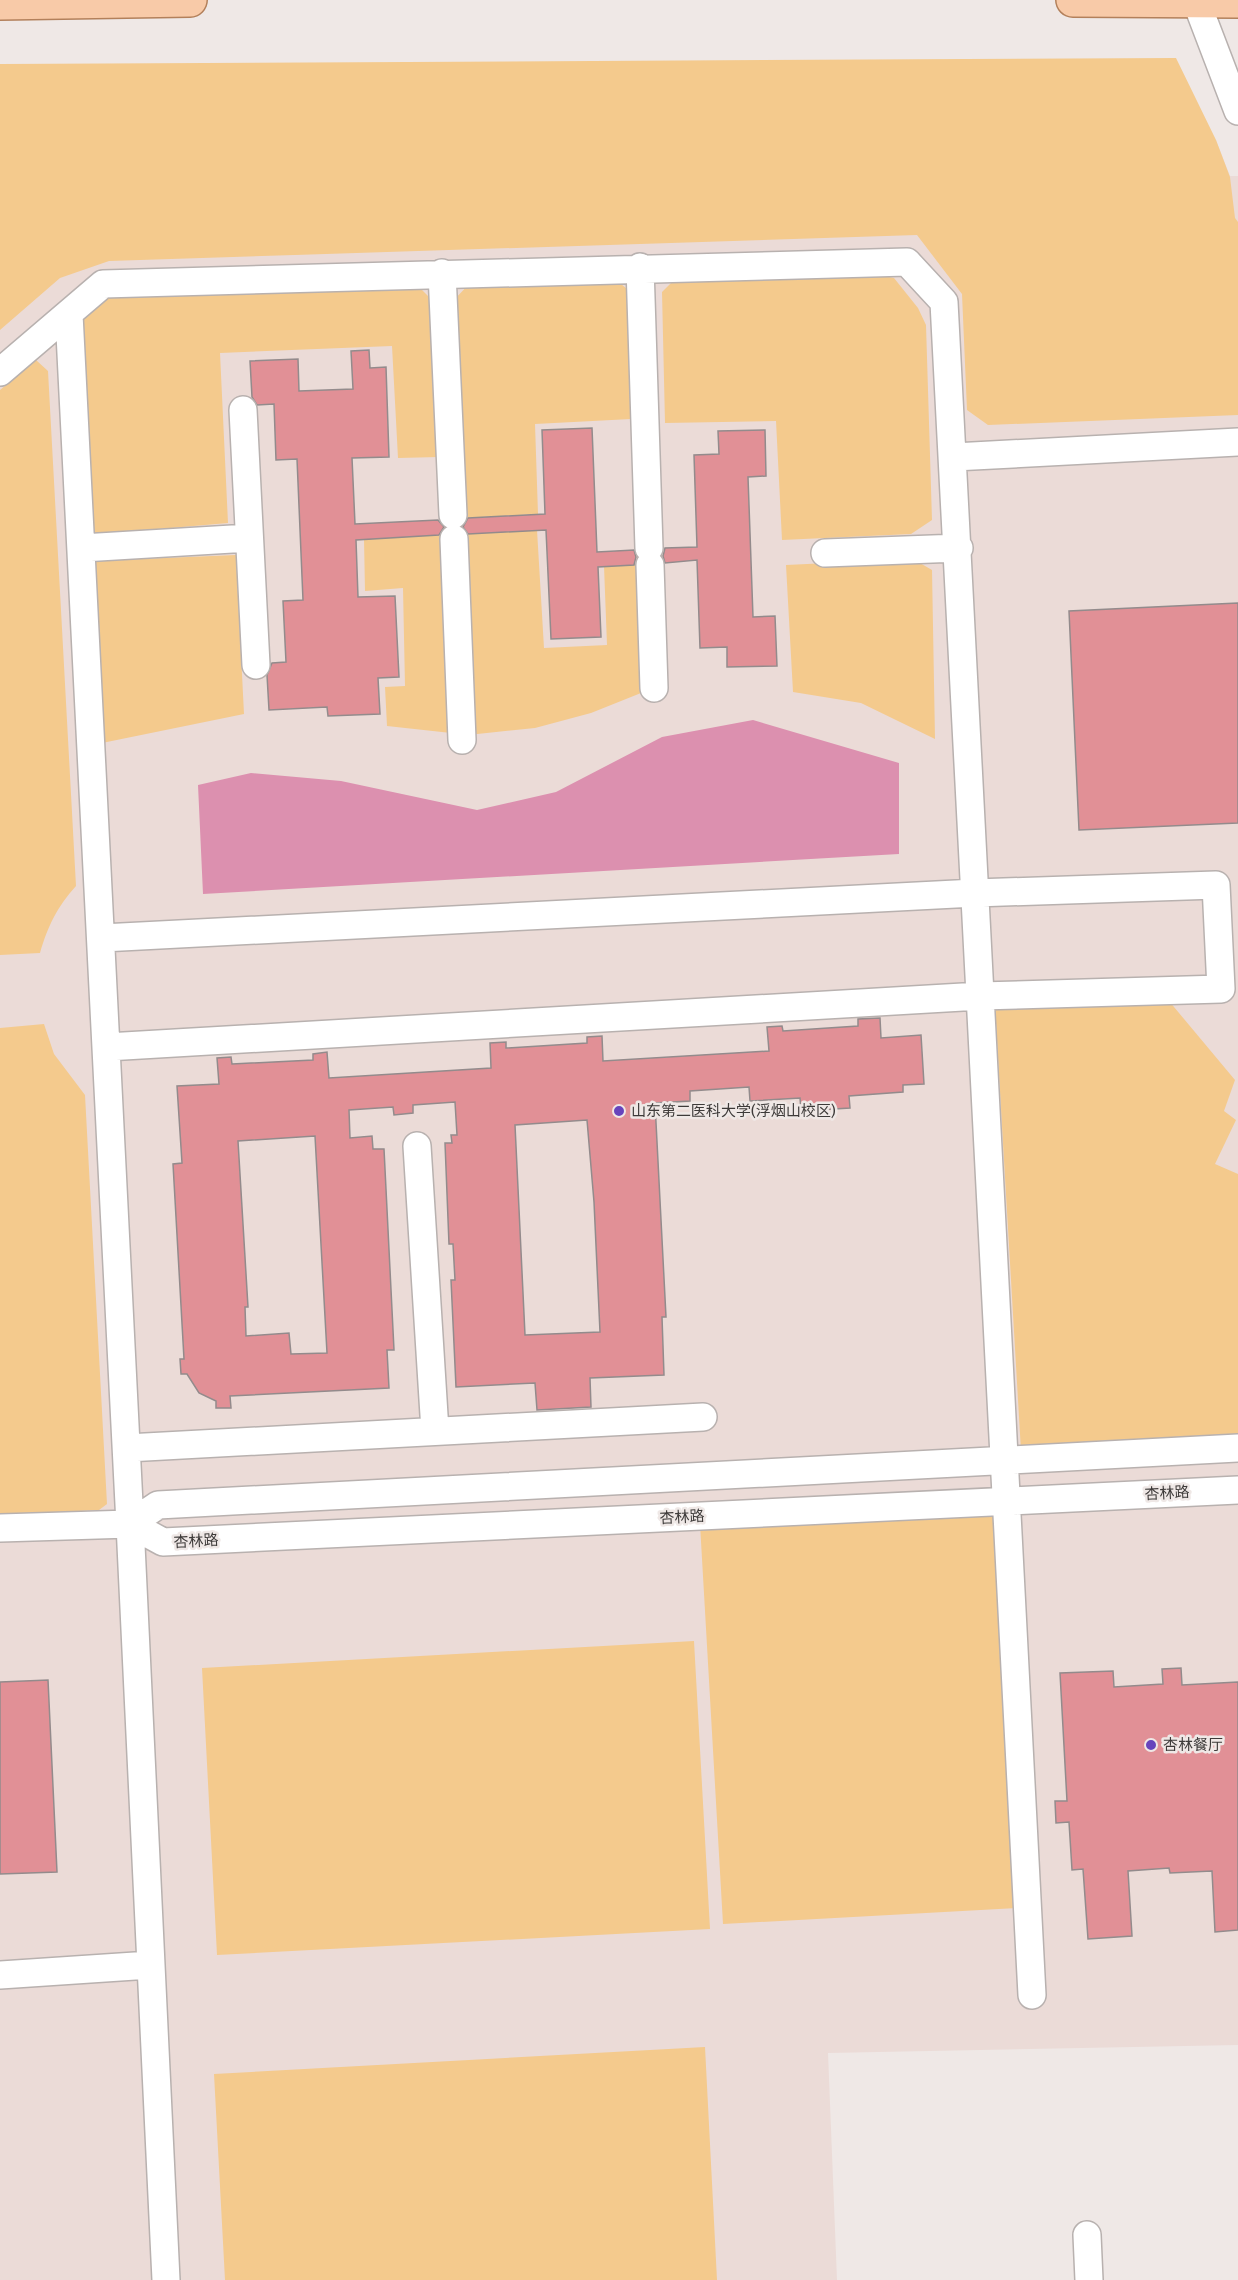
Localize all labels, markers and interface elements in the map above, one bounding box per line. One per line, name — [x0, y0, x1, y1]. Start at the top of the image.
place label: 山东第二医科大学(浮烟山校区) — [631, 1102, 836, 1120]
marker: 山东第二医科大学(浮烟山校区) — [612, 1104, 626, 1118]
street label: 杏林路 — [1144, 1483, 1190, 1503]
street label: 杏林路 — [659, 1507, 705, 1527]
street label: 杏林路 — [173, 1531, 219, 1551]
place label: 杏林餐厅 — [1163, 1736, 1223, 1754]
marker: 杏林餐厅 — [1144, 1738, 1158, 1752]

